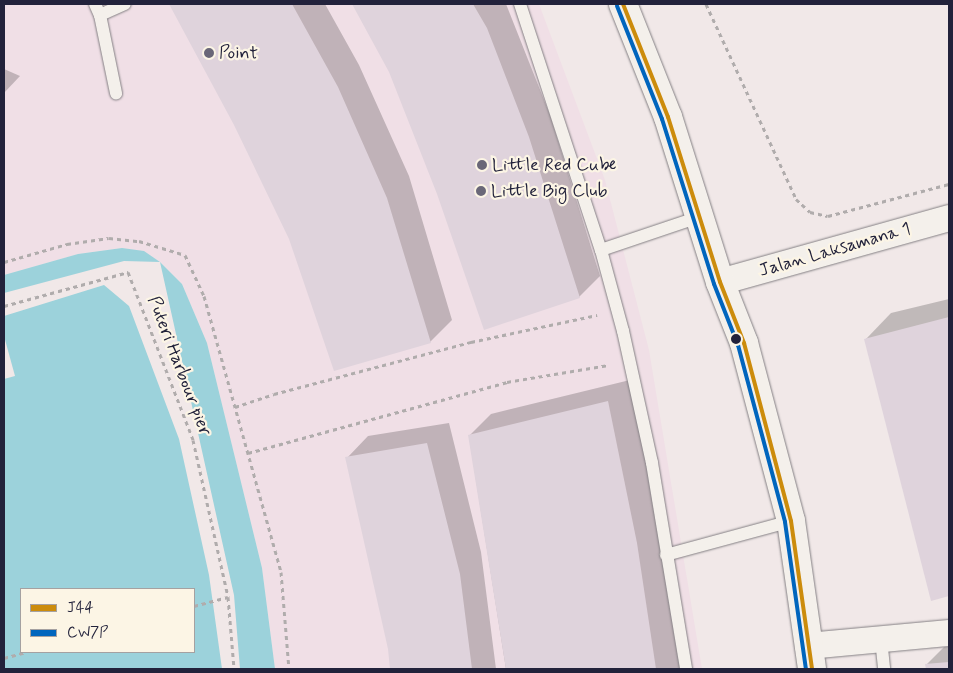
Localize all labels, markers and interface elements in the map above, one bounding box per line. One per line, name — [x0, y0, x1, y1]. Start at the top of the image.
place label: Point — [219, 42, 258, 64]
marker: Point — [203, 47, 215, 59]
place label: Little Red Cube — [492, 154, 615, 176]
marker: Little Red Cube — [476, 159, 488, 171]
place label: Little Big Club — [491, 180, 607, 202]
marker: Little Big Club — [475, 185, 487, 197]
street label: Jalan Laksamana 1 — [757, 218, 913, 282]
street label: Puteri Harbour pier — [143, 294, 215, 438]
unlabelled marker — [731, 334, 741, 344]
legend — [20, 588, 195, 653]
text: J44 — [67, 598, 94, 618]
text: CW7P — [67, 623, 108, 643]

